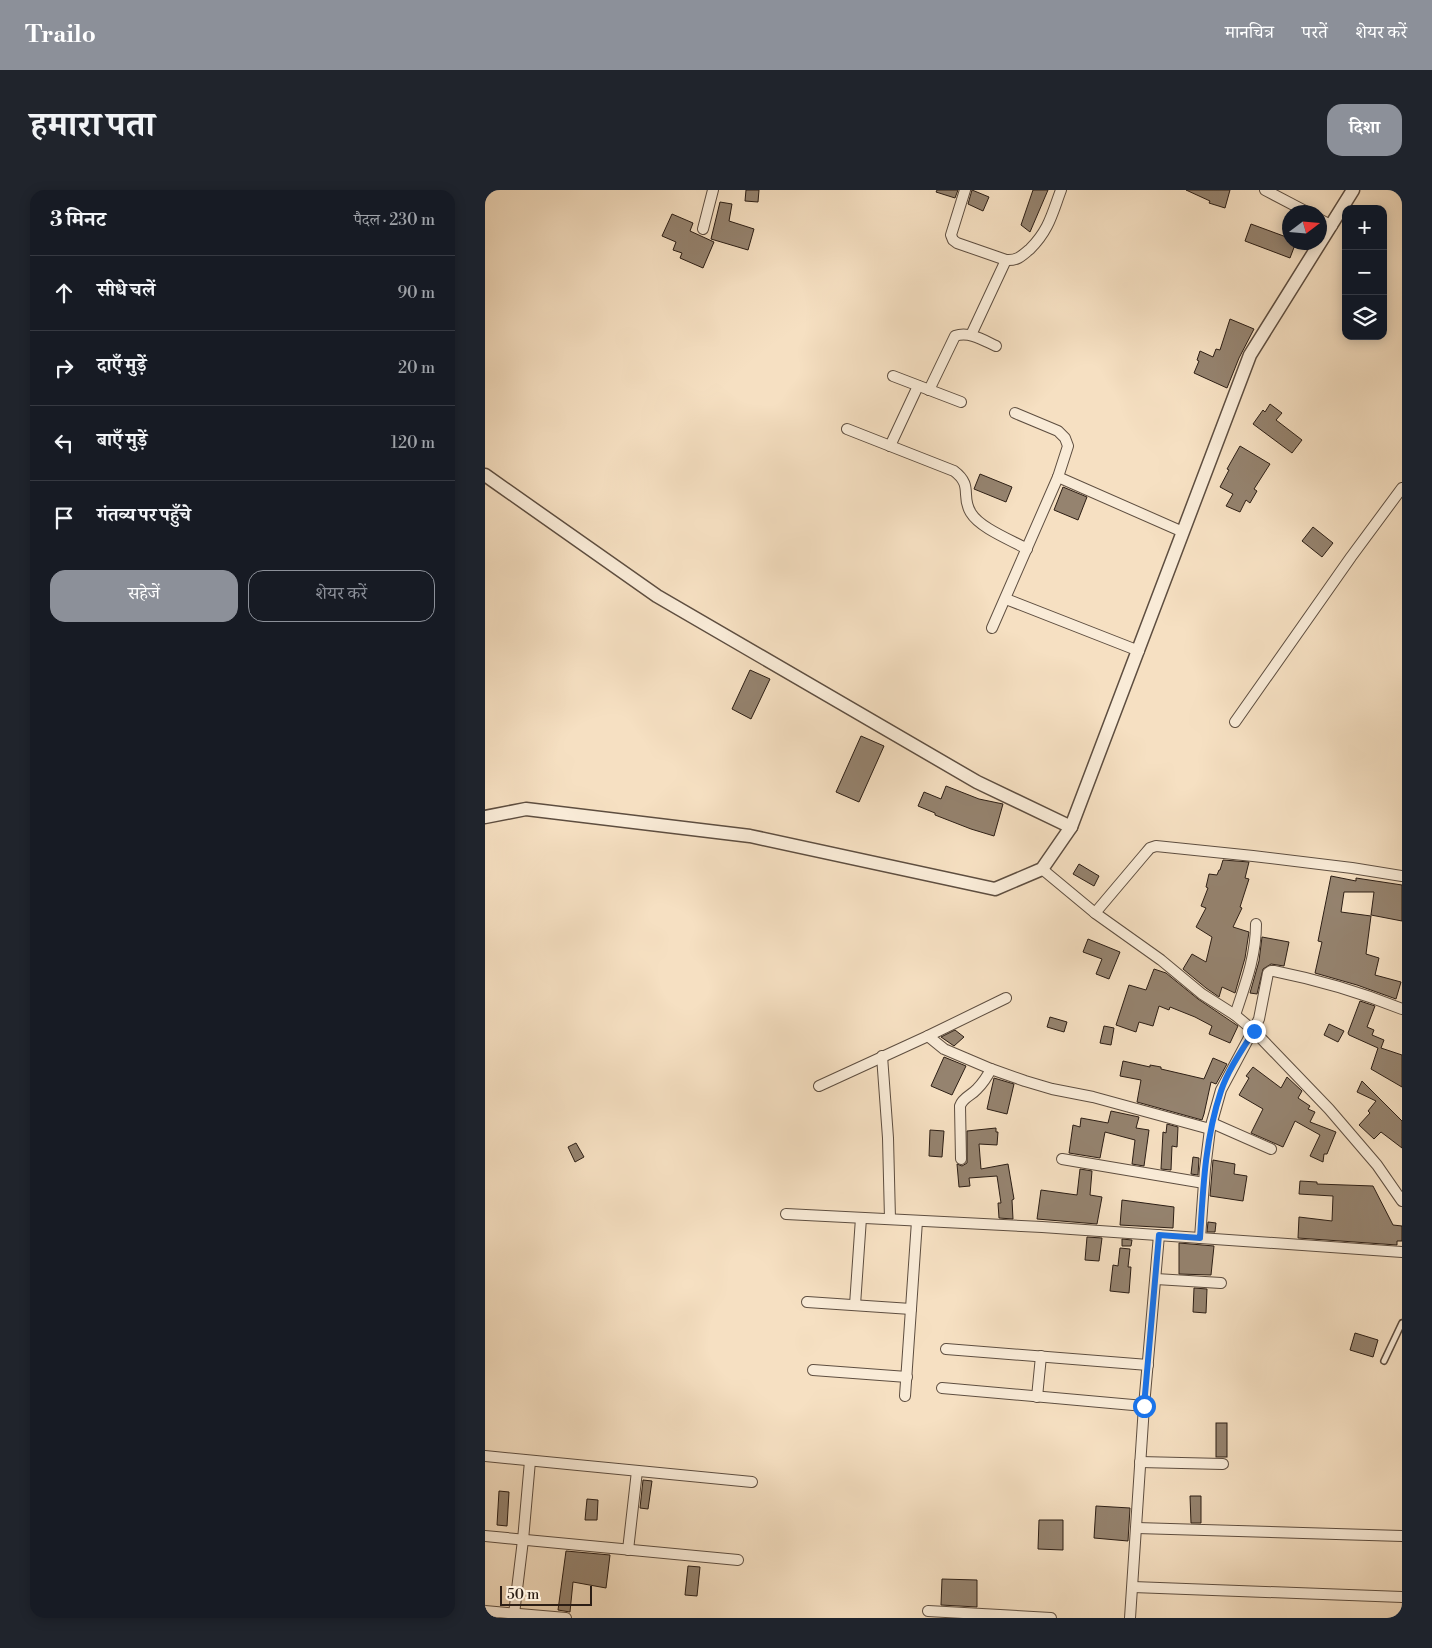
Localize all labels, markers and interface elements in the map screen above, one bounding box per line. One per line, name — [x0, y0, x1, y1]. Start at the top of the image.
text: Trailo — [25, 20, 96, 50]
text: मानचित्र — [1225, 21, 1274, 44]
text: परतें — [1302, 21, 1328, 44]
text: शेयर करें — [1356, 21, 1407, 44]
text: हमारा पता — [30, 104, 155, 147]
button: दिशा — [1327, 104, 1402, 156]
north arrow — [1282, 205, 1327, 250]
map controls — [1342, 205, 1387, 340]
button: + — [1342, 205, 1387, 250]
text: 3 मिनट — [50, 207, 106, 233]
text: पैदल · 230 m — [354, 210, 435, 230]
button: − — [1342, 250, 1387, 295]
text: सीधे चलें — [97, 278, 155, 302]
icon: ahead — [50, 279, 78, 307]
text: 90 m — [397, 283, 435, 303]
button: layers — [1342, 295, 1387, 340]
text: दाएँ मुड़ें — [97, 353, 147, 377]
icon: right — [50, 354, 78, 382]
text: 20 m — [398, 358, 435, 378]
text: बाएँ मुड़ें — [97, 428, 147, 452]
icon: left — [50, 429, 78, 457]
text: 120 m — [391, 433, 435, 453]
text: गंतव्य पर पहुँचे — [97, 503, 191, 527]
icon: arrive — [50, 504, 78, 532]
button: सहेजें — [50, 570, 238, 622]
button: शेयर करें — [248, 570, 435, 622]
route end — [1243, 1020, 1266, 1043]
route start — [1133, 1395, 1156, 1418]
scale bar — [500, 1583, 593, 1606]
text: 50 m — [507, 1586, 539, 1604]

